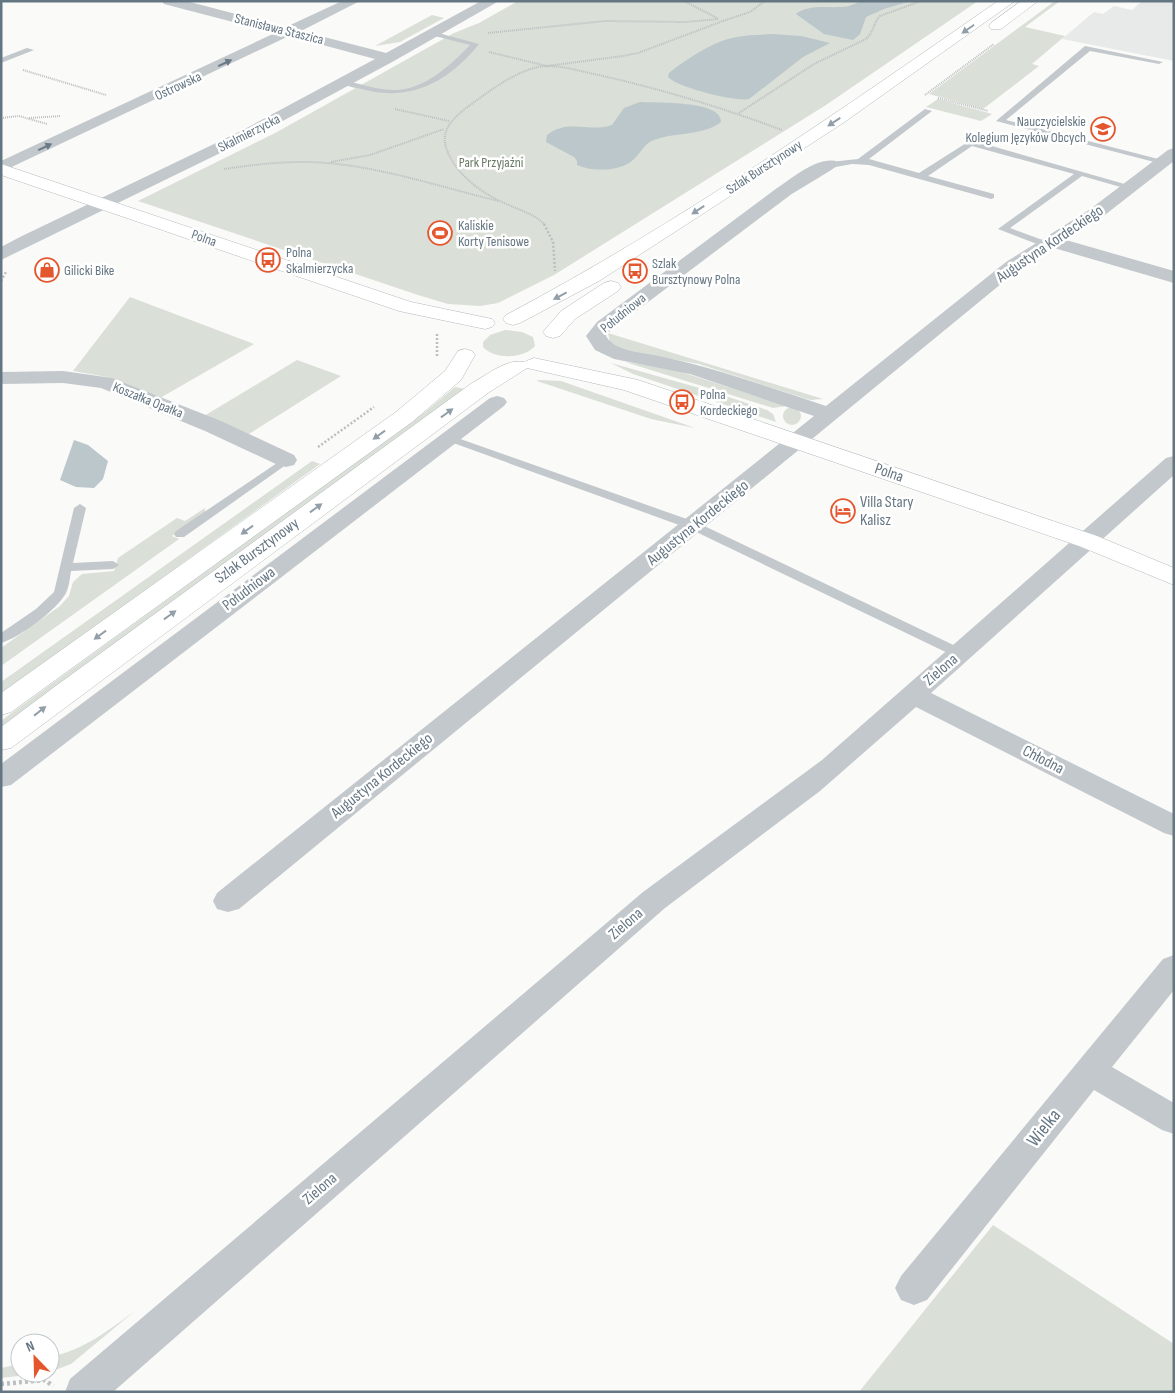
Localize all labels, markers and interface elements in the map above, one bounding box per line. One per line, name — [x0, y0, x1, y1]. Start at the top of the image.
street label: Stanisława Staszica — [233, 10, 325, 48]
one-way arrow — [961, 24, 975, 34]
one-way arrow — [217, 59, 232, 68]
street label: Ostrowska — [152, 68, 204, 104]
street label: Skalmierzycka — [215, 110, 283, 156]
place label: Nauczycielskie Kolegium Języków Obcych — [966, 113, 1086, 146]
school or university icon: Nauczycielskie Kolegium Języków Obcych — [1090, 116, 1116, 142]
one-way arrow — [828, 117, 841, 126]
street label: Szlak Bursztynowy — [723, 136, 806, 198]
one-way arrow — [38, 142, 53, 151]
park label: Park Przyjaźni — [459, 154, 523, 171]
street label: Augustyna Kordeckiego — [992, 201, 1107, 287]
one-way arrow — [691, 205, 704, 214]
place label: Kaliskie Korty Tenisowe — [458, 217, 529, 250]
sports icon: Kaliskie Korty Tenisowe — [427, 220, 453, 246]
street label: Polna — [189, 226, 219, 250]
place label: Polna Skalmierzycka — [286, 244, 353, 277]
bus stop icon: Polna Skalmierzycka — [255, 247, 281, 273]
place label: Szlak Bursztynowy Polna — [652, 255, 740, 288]
shop icon: Gilicki Bike — [34, 257, 60, 283]
bus stop icon: Szlak Bursztynowy Polna — [622, 258, 648, 284]
place label: Gilicki Bike — [64, 262, 114, 279]
street label: Południowa — [597, 290, 649, 336]
one-way arrow — [553, 292, 567, 300]
street label: Koszałka Opałka — [110, 378, 186, 422]
place label: Polna Kordeckiego — [700, 386, 758, 419]
bus stop icon: Polna Kordeckiego — [669, 389, 695, 415]
one-way arrow — [440, 407, 453, 418]
one-way arrow — [372, 430, 386, 440]
street label: Polna — [872, 459, 906, 487]
street label: Augustyna Kordeckiego — [643, 476, 753, 570]
place label: Villa Stary Kalisz — [860, 493, 914, 530]
hotel icon: Villa Stary Kalisz — [830, 498, 856, 524]
one-way arrow — [309, 503, 322, 514]
street label: Szlak Bursztynowy — [211, 514, 303, 588]
one-way arrow — [240, 525, 254, 535]
street label: Południowa — [219, 563, 279, 615]
one-way arrow — [164, 610, 177, 620]
one-way arrow — [94, 629, 107, 639]
street label: Zielona — [920, 650, 962, 690]
one-way arrow — [33, 706, 46, 717]
street label: Augustyna Kordeckiego — [327, 729, 437, 823]
street label: Chłodna — [1019, 742, 1067, 778]
street label: Zielona — [605, 904, 647, 944]
street label: Wielka — [1022, 1105, 1066, 1151]
street label: Zielona — [299, 1169, 341, 1209]
north arrow — [10, 1333, 60, 1383]
text: N — [23, 1337, 37, 1356]

